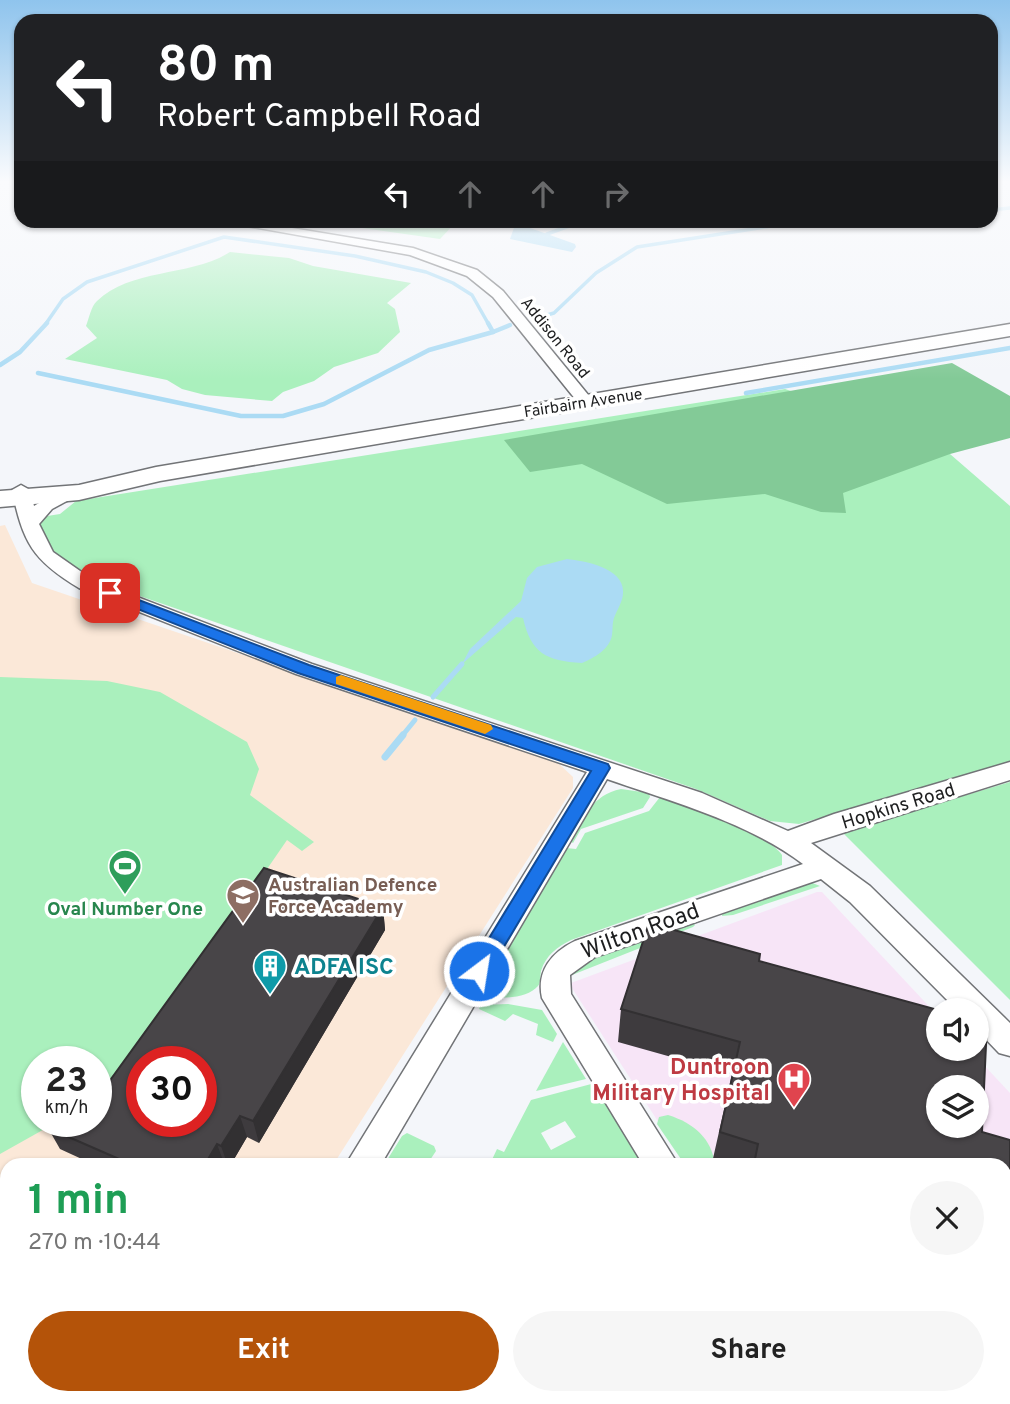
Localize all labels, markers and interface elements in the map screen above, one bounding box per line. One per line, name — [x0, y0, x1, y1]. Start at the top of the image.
text: 80 m — [157, 37, 274, 99]
icon: left — [42, 42, 133, 133]
text: Robert Campbell Road — [157, 98, 482, 138]
icon: left — [378, 175, 416, 213]
icon: ahead — [451, 175, 489, 213]
icon: ahead — [524, 175, 562, 213]
icon: right — [597, 175, 635, 213]
street label: Addison Road — [516, 294, 593, 383]
street label: Fairbairn Avenue — [523, 385, 644, 423]
pin — [80, 563, 140, 623]
icon: arrive — [91, 574, 129, 612]
street label: Hopkins Road — [839, 778, 958, 836]
sports icon: Oval Number One — [106, 847, 144, 896]
place label: Australian Defence Force Academy — [268, 874, 437, 920]
school or university icon: Australian Defence Force Academy — [224, 876, 262, 925]
place label: Oval Number One — [47, 898, 203, 922]
street label: Wilton Road — [578, 898, 704, 967]
position arrow — [442, 934, 516, 1008]
building icon: ADFA ISC — [251, 947, 289, 996]
place label: ADFA ISC — [294, 954, 394, 983]
map controls — [926, 998, 989, 1138]
button: sound — [926, 998, 989, 1061]
speed limit sign: 30 — [126, 1046, 217, 1137]
place label: Duntroon Military Hospital — [592, 1054, 770, 1109]
text: 23 — [45, 1060, 88, 1104]
hospital icon: Duntroon Military Hospital — [775, 1060, 813, 1109]
button: layers — [926, 1075, 989, 1138]
text: km/h — [45, 1097, 88, 1120]
text: 1 min — [28, 1176, 129, 1229]
button: close — [910, 1181, 984, 1255]
text: 270 m · 10:44 — [28, 1229, 161, 1258]
button: Exit — [28, 1311, 499, 1391]
button: Share — [513, 1311, 984, 1391]

